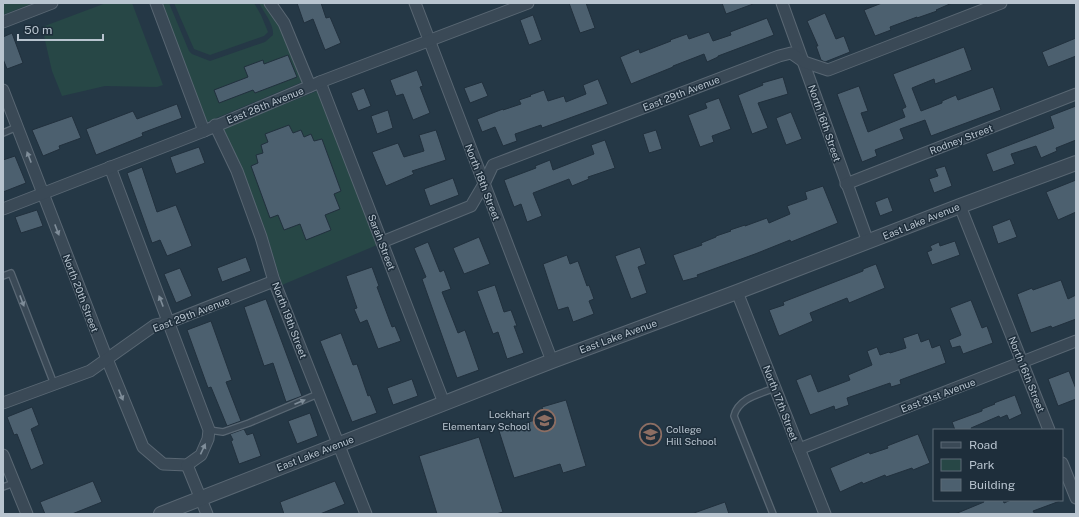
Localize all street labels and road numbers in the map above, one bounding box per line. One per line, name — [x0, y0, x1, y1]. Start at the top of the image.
street label: East 29th Avenue — [641, 73, 722, 113]
street label: North 16th Street — [806, 83, 844, 163]
street label: East 28th Avenue — [225, 84, 305, 126]
street label: Rodney Street — [928, 121, 994, 157]
street label: North 18th Street — [463, 142, 503, 222]
street label: East Lake Avenue — [881, 200, 961, 242]
street label: Sarah Street — [366, 212, 398, 272]
street label: North 20th Street — [61, 252, 101, 334]
street label: North 19th Street — [270, 280, 310, 360]
street label: East 29th Avenue — [151, 294, 232, 334]
street label: East Lake Avenue — [578, 316, 659, 356]
street label: North 16th Street — [1006, 334, 1048, 414]
street label: North 17th Street — [761, 363, 801, 443]
street label: East 31st Avenue — [899, 375, 977, 415]
street label: East Lake Avenue — [275, 433, 356, 473]

